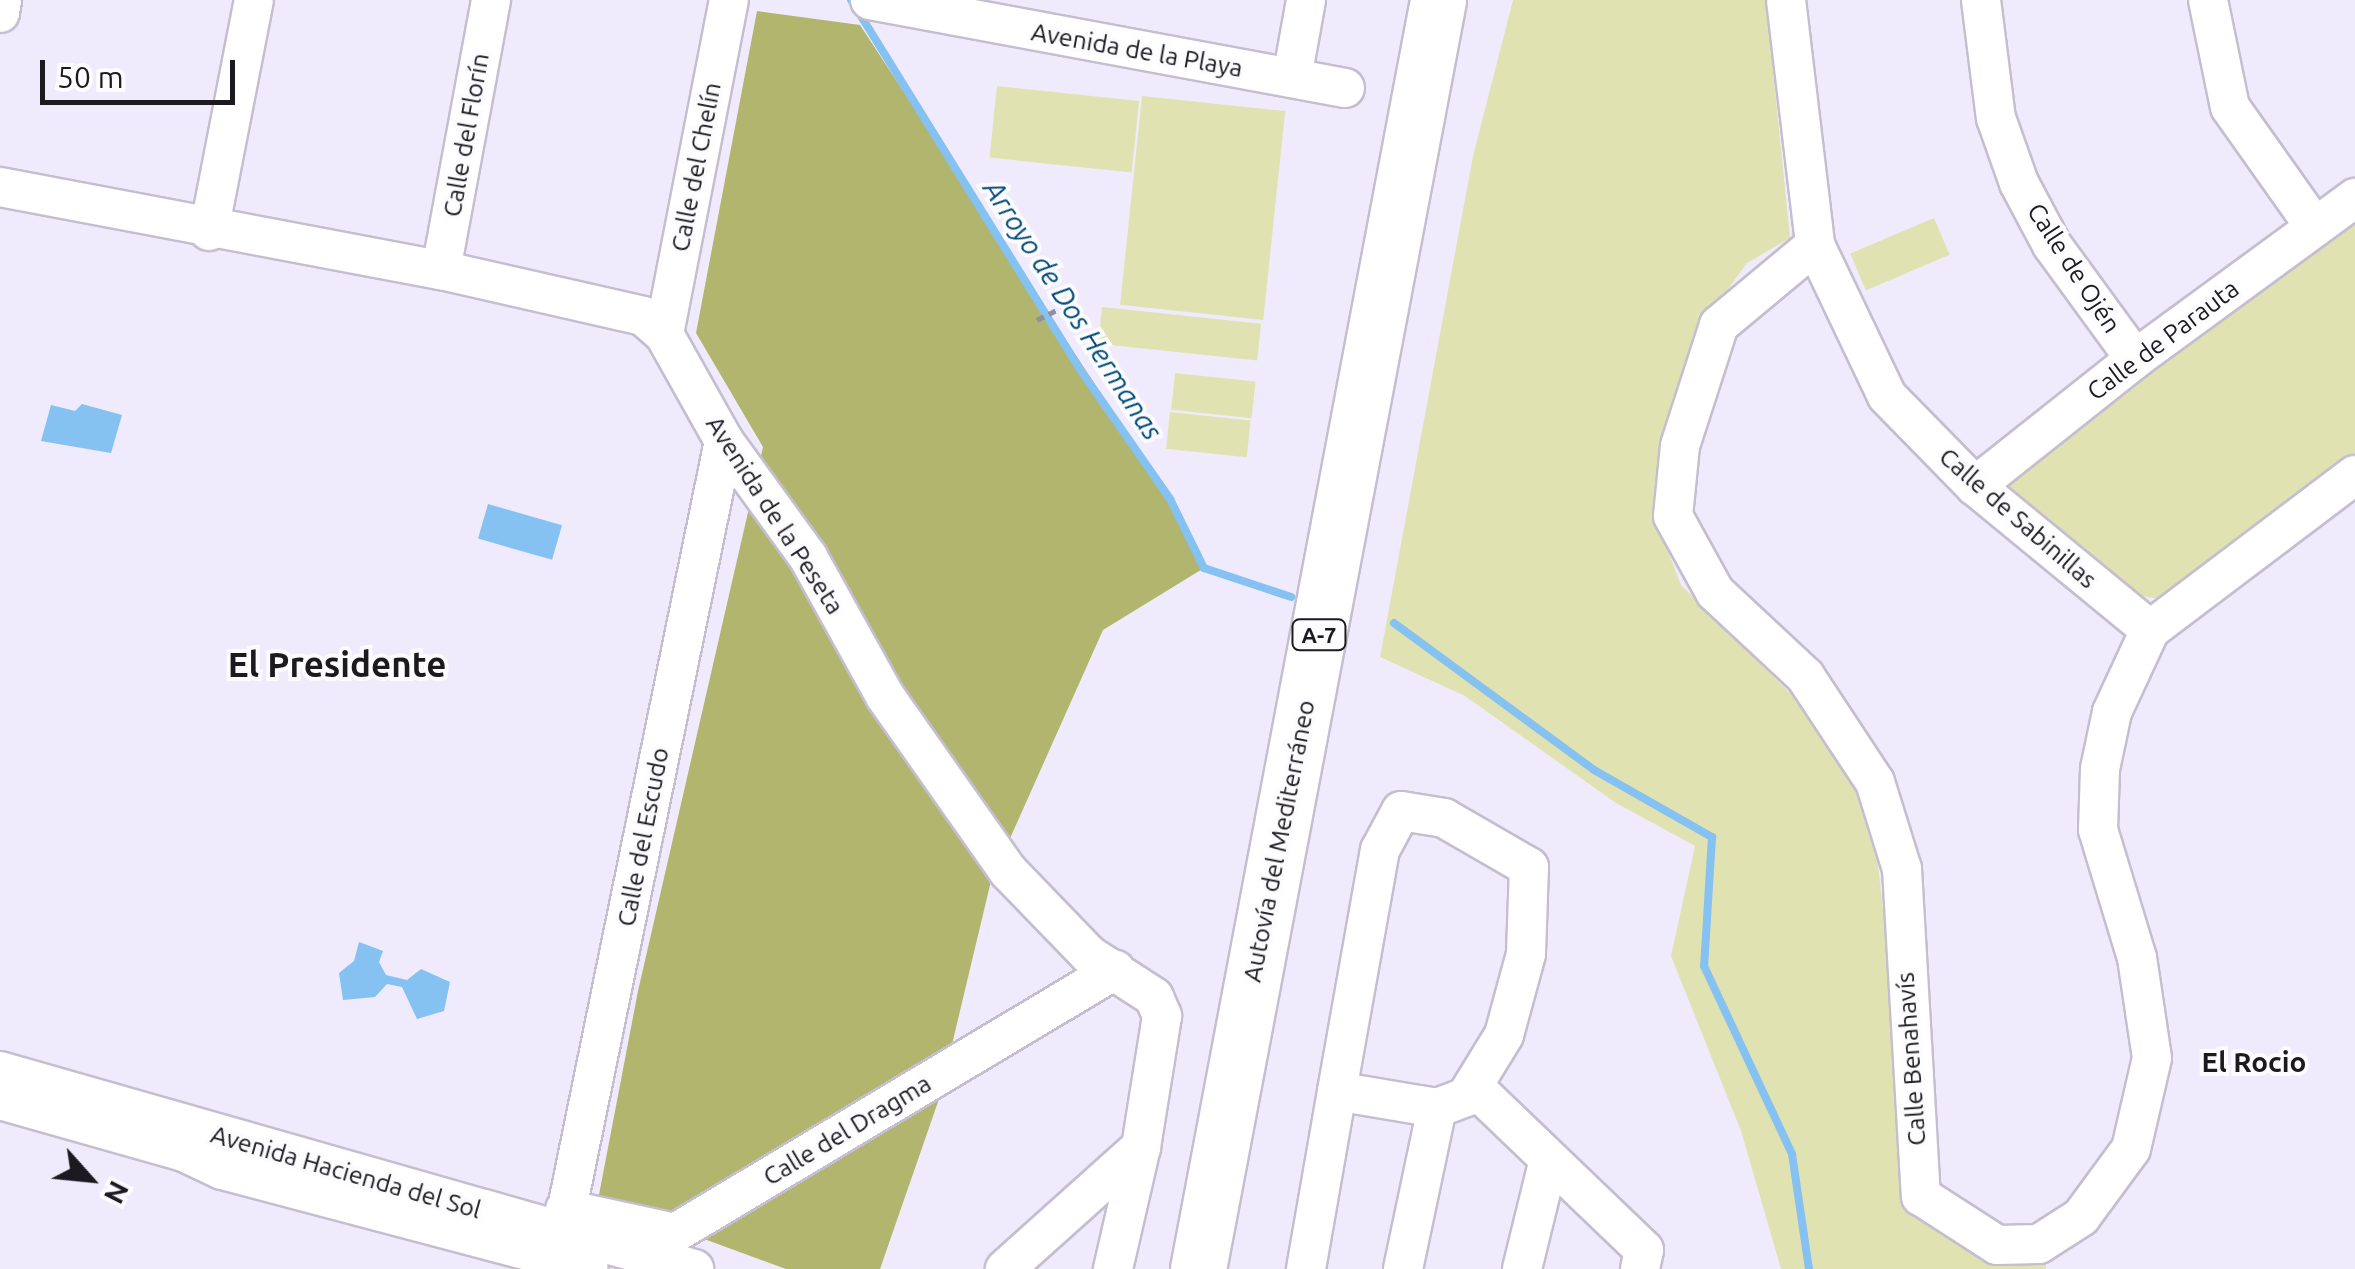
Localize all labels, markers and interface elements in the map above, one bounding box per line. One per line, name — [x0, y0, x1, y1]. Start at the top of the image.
street label: Avenida de la Playa — [1029, 17, 1245, 83]
scale bar — [45, 40, 240, 102]
street label: Calle del Florín — [437, 51, 495, 219]
text: 50 m — [57, 60, 124, 94]
street label: Calle del Chelín — [665, 80, 727, 254]
water label: Arroyo de Dos Hermanas — [976, 174, 1170, 446]
street label: Calle de Ojén — [2021, 198, 2127, 338]
street label: Calle de Parauta — [2081, 273, 2245, 407]
street label: Avenida de la Peseta — [700, 410, 850, 620]
street label: Calle de Sabinillas — [1933, 441, 2103, 595]
road number: A-7 — [1289, 618, 1349, 652]
district label: El Presidente — [228, 643, 446, 685]
street label: Autovía del Mediterráneo — [1237, 697, 1321, 985]
street label: Calle del Escudo — [611, 745, 675, 929]
street label: Calle Benahavís — [1890, 971, 1932, 1147]
district label: El Rocio — [2202, 1045, 2306, 1079]
street label: Calle del Dragma — [758, 1068, 936, 1192]
street label: Avenida Hacienda del Sol — [207, 1119, 485, 1225]
north arrow — [40, 1129, 140, 1229]
text: N — [99, 1176, 136, 1209]

